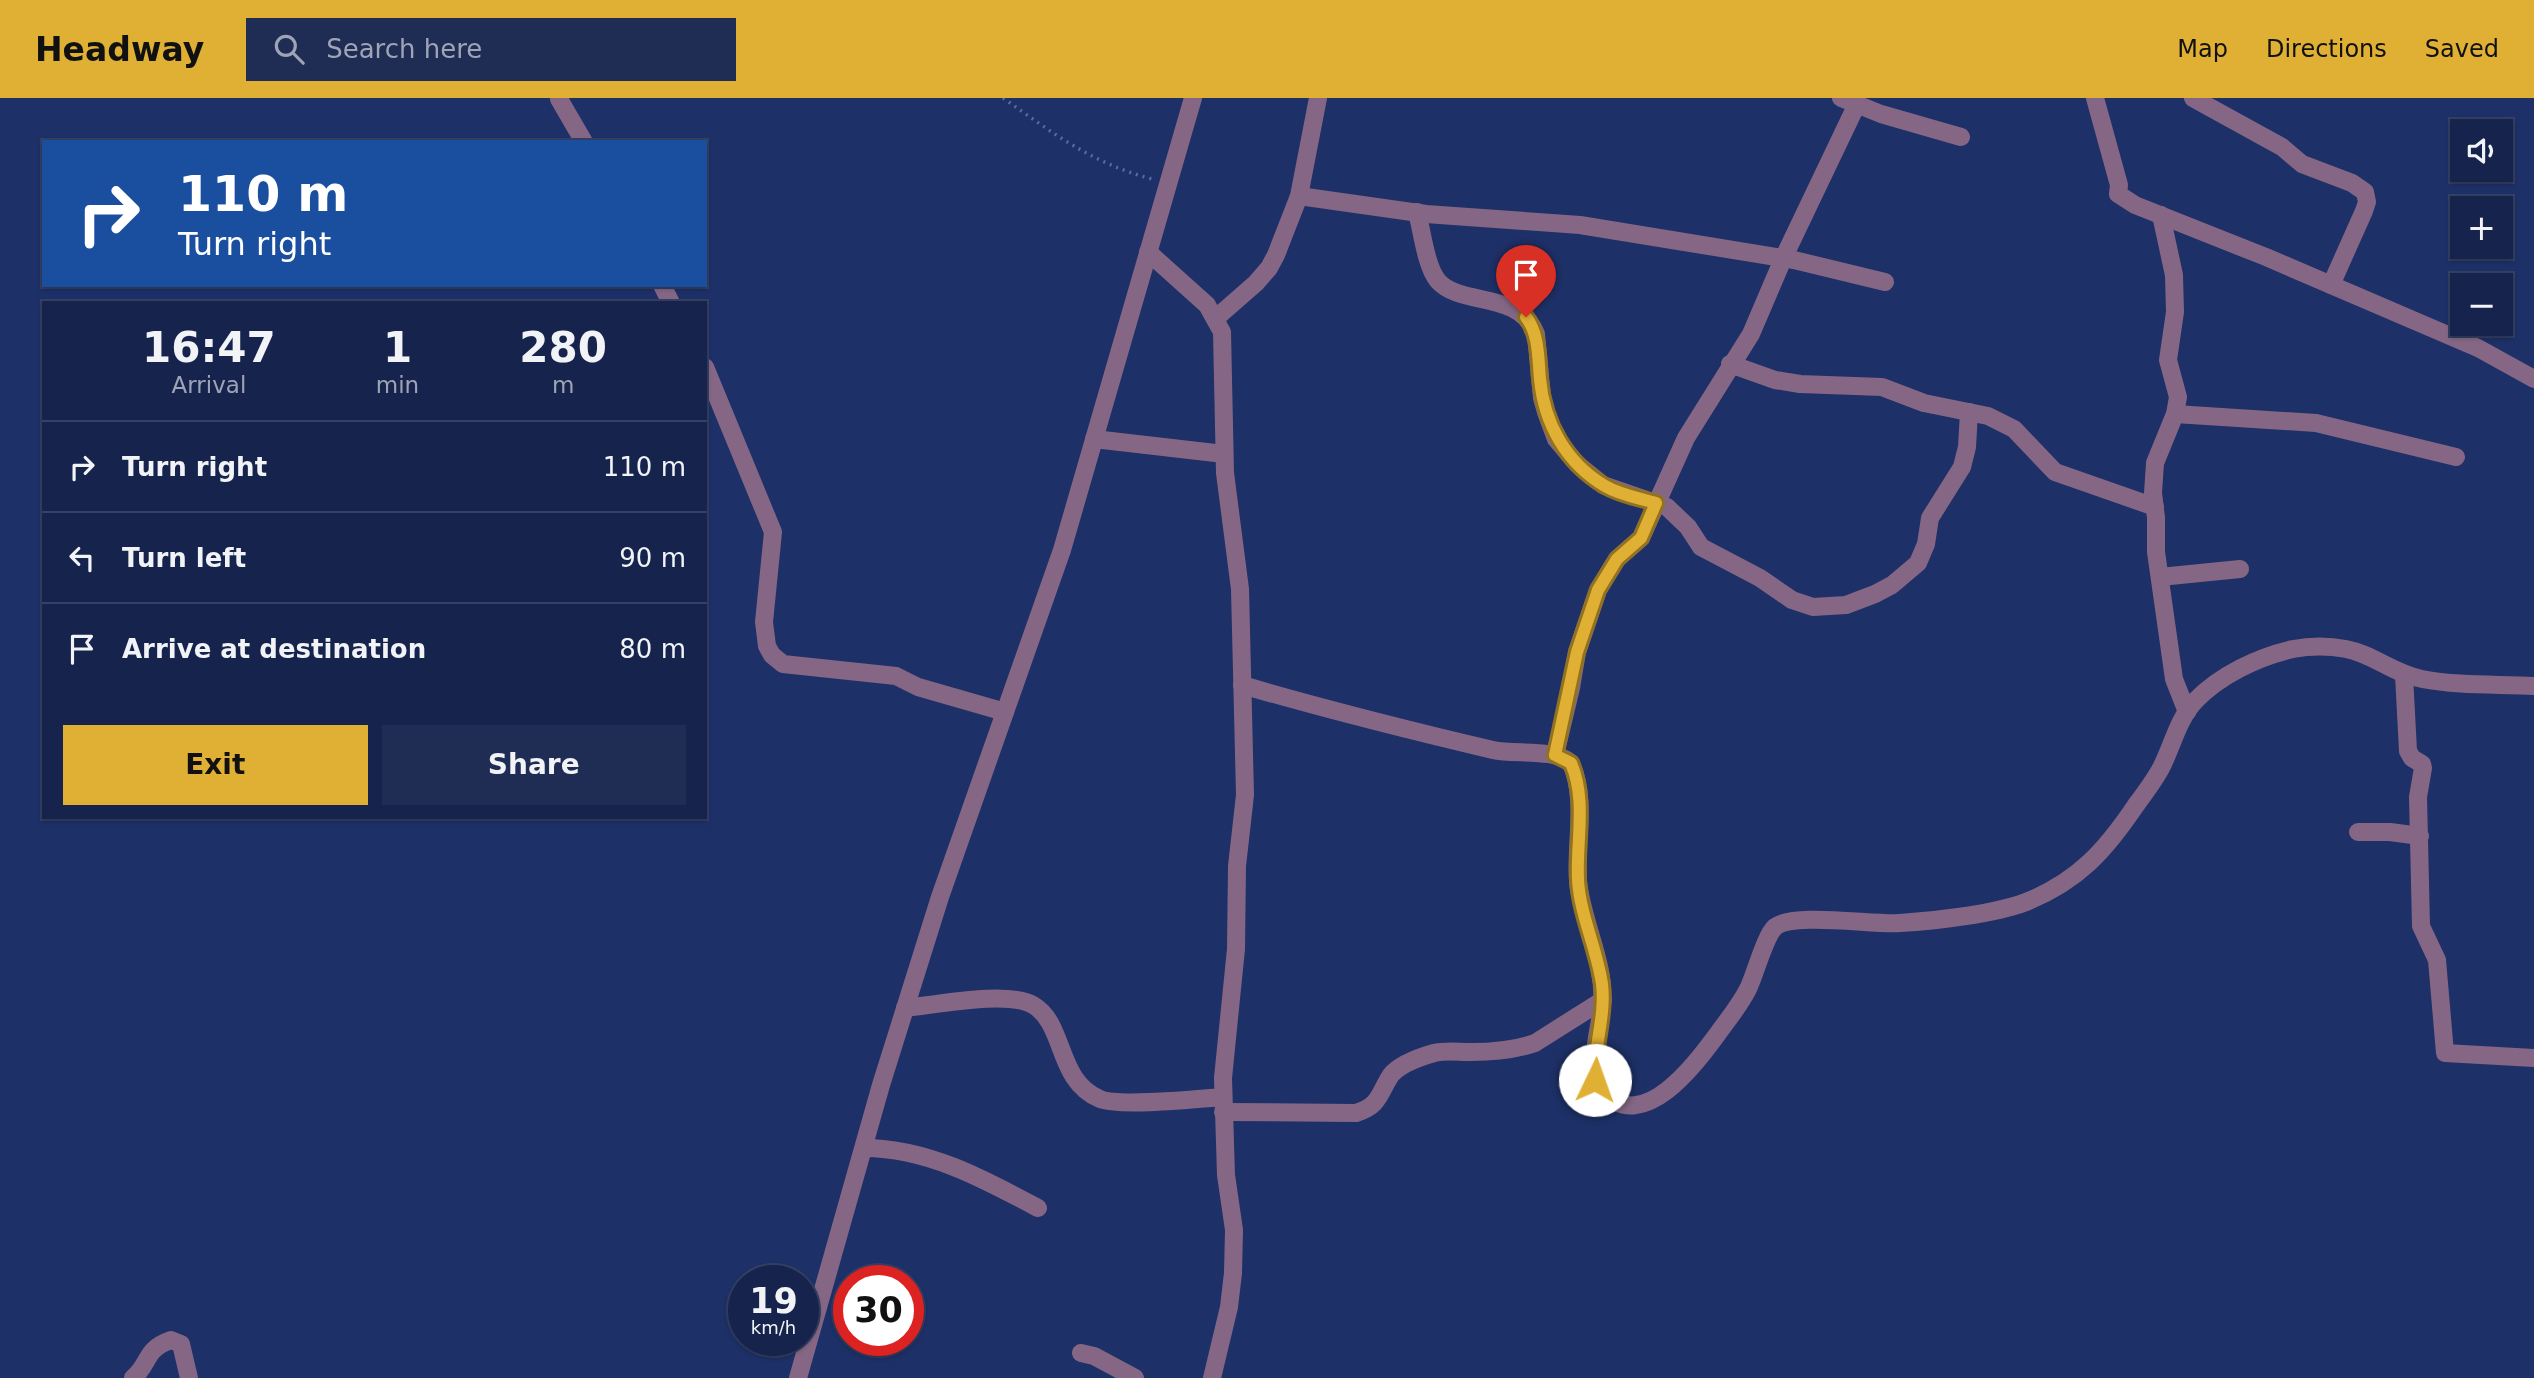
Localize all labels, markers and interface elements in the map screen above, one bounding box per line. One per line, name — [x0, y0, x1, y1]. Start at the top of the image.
search box — [246, 18, 736, 81]
text: Headway — [35, 30, 204, 69]
icon: search — [270, 30, 308, 68]
text: Search here — [326, 34, 482, 64]
text: Map — [2177, 35, 2228, 63]
text: Directions — [2266, 35, 2387, 63]
text: Saved — [2425, 35, 2499, 63]
map controls — [2450, 119, 2513, 336]
button: sound — [2450, 119, 2513, 182]
text: 110 m — [178, 166, 348, 223]
icon: right — [63, 168, 154, 259]
button: + — [2450, 196, 2513, 259]
text: Turn right — [178, 225, 331, 263]
pin — [1496, 245, 1556, 317]
icon: arrive — [1507, 256, 1545, 294]
button: − — [2450, 273, 2513, 336]
text: 16:47 — [142, 323, 276, 372]
text: 1 — [383, 323, 412, 372]
text: 280 — [519, 323, 607, 372]
text: Arrival — [172, 372, 246, 398]
text: min — [376, 372, 419, 398]
text: m — [552, 372, 574, 398]
icon: right — [63, 448, 101, 486]
text: Turn right — [122, 452, 267, 482]
text: 110 m — [603, 452, 686, 482]
icon: left — [63, 539, 101, 577]
text: Turn left — [122, 543, 246, 573]
text: 90 m — [619, 543, 686, 573]
icon: arrive — [63, 630, 101, 668]
text: Arrive at destination — [122, 634, 426, 664]
text: 80 m — [619, 634, 686, 664]
button: Exit — [63, 725, 368, 805]
button: Share — [382, 725, 686, 805]
position arrow — [1558, 1043, 1632, 1117]
speed limit sign: 30 — [833, 1265, 924, 1356]
text: 19 — [749, 1281, 798, 1321]
text: km/h — [751, 1317, 796, 1338]

